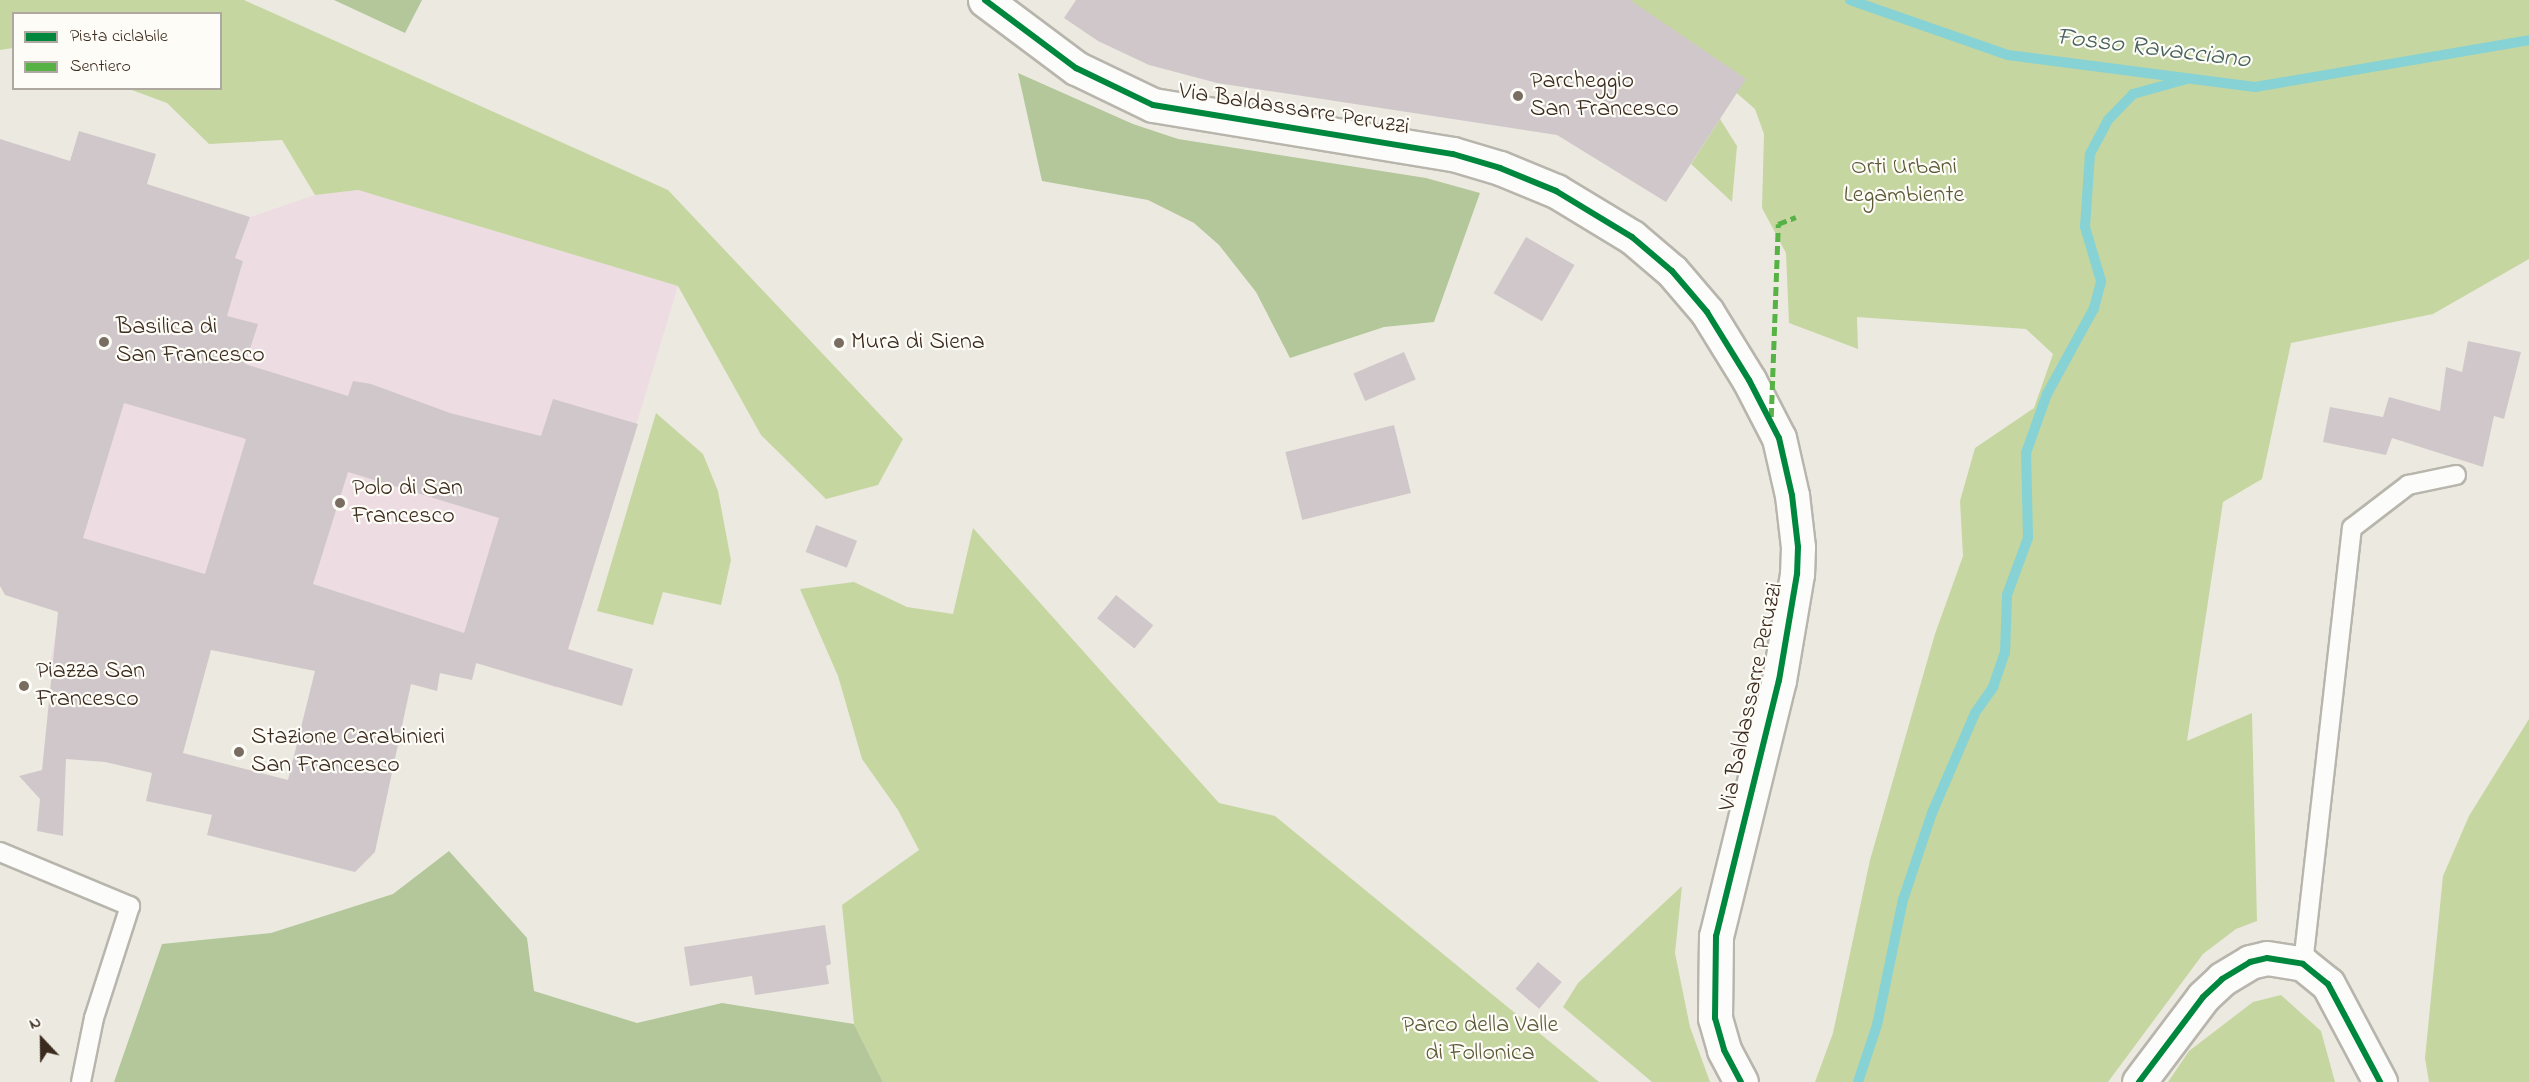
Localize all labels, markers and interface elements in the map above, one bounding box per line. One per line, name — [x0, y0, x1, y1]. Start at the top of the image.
legend — [12, 12, 222, 90]
water label: Fosso Ravacciano — [2054, 23, 2252, 77]
text: Pista ciclabile — [70, 24, 168, 50]
text: Sentiero — [70, 54, 131, 80]
place label: Parcheggio San Francesco — [1530, 68, 1679, 124]
street label: Via Baldassarre Peruzzi — [1177, 78, 1411, 142]
marker: Parcheggio San Francesco — [1511, 89, 1525, 103]
park label: Orti Urbani Legambiente — [1844, 154, 1964, 210]
place label: Basilica di San Francesco — [116, 314, 265, 370]
place label: Mura di Siena — [851, 329, 985, 357]
marker: Basilica di San Francesco — [97, 335, 111, 349]
marker: Mura di Siena — [832, 336, 846, 350]
place label: Polo di San Francesco — [352, 475, 463, 531]
marker: Polo di San Francesco — [333, 496, 347, 510]
street label: Via Baldassarre Peruzzi — [1714, 580, 1790, 814]
place label: Piazza San Francesco — [36, 658, 145, 714]
marker: Piazza San Francesco — [17, 679, 31, 693]
place label: Stazione Carabinieri San Francesco — [251, 724, 445, 780]
marker: Stazione Carabinieri San Francesco — [232, 745, 246, 759]
north arrow — [12, 1010, 72, 1070]
text: N — [26, 1010, 45, 1036]
park label: Parco della Valle di Follonica — [1402, 1012, 1558, 1068]

